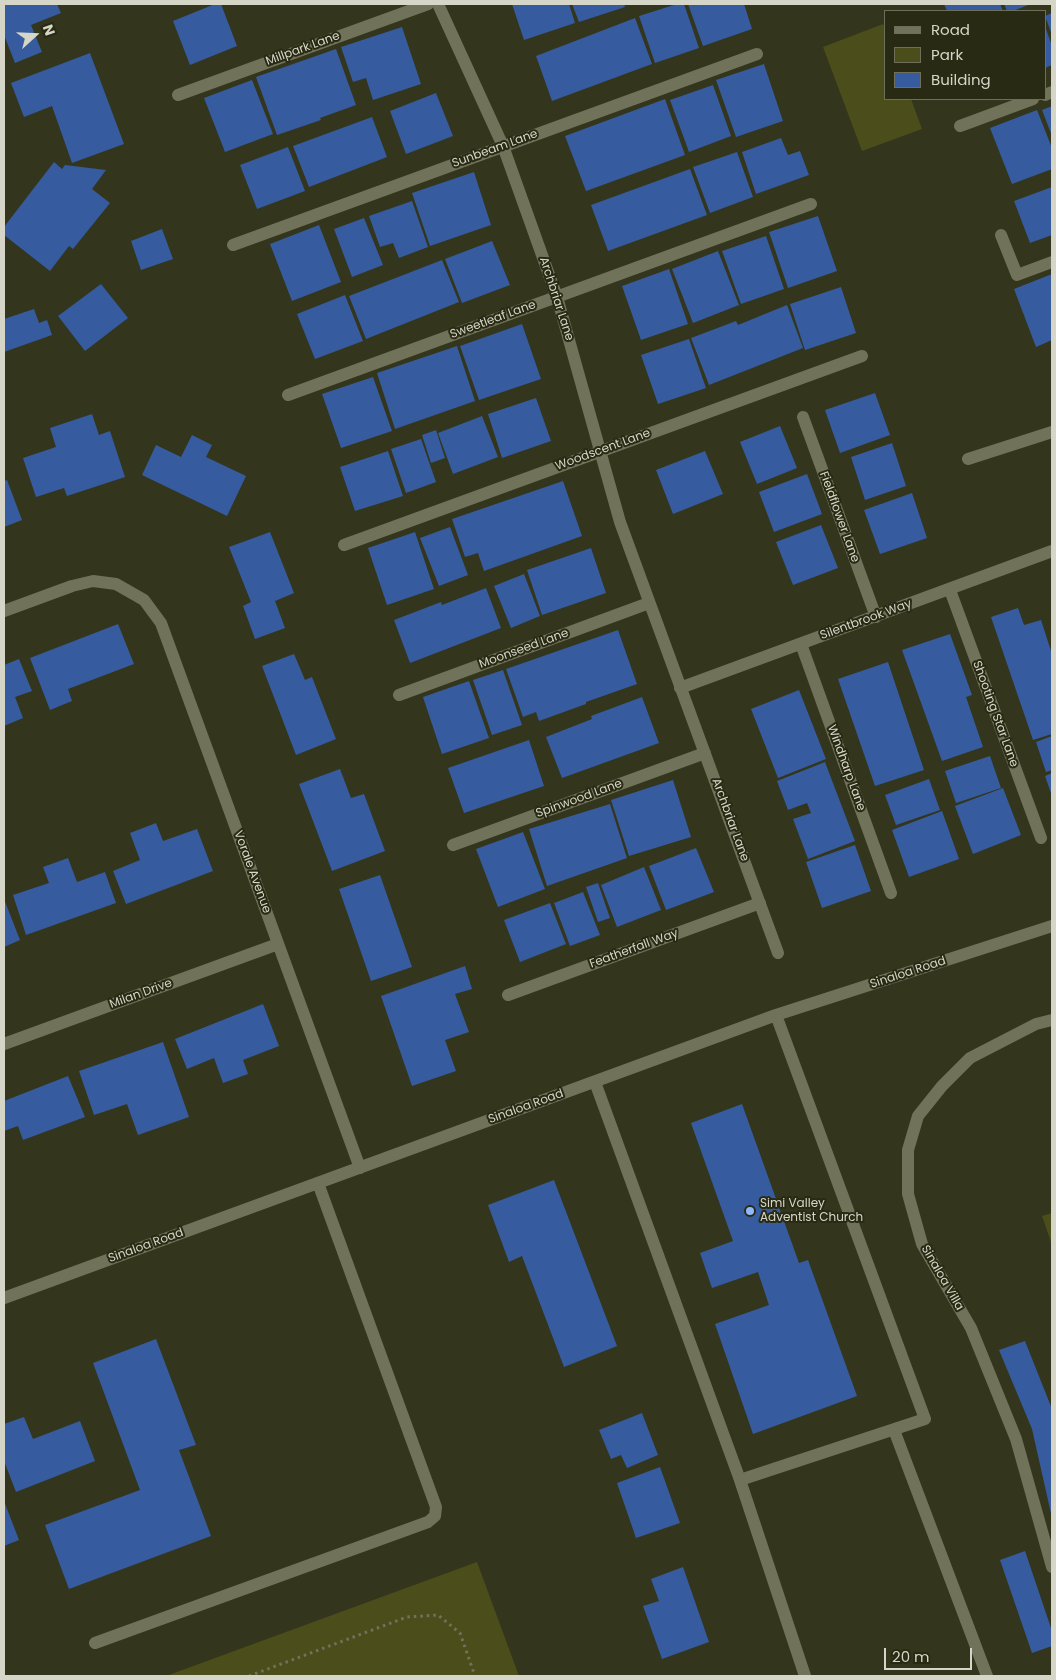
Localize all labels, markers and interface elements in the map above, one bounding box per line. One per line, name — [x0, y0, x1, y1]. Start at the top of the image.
north arrow — [10, 10, 60, 60]
legend — [884, 10, 1046, 100]
text: Road — [931, 19, 970, 40]
text: N — [38, 22, 60, 38]
street label: Millpark Lane — [264, 29, 342, 69]
text: Park — [931, 44, 963, 65]
text: Building — [931, 69, 991, 90]
street label: Sunbeam Lane — [450, 127, 540, 171]
street label: Archbriar Lane — [536, 255, 576, 343]
street label: Sweetleaf Lane — [448, 298, 538, 342]
street label: Woodscent Lane — [554, 426, 652, 474]
street label: Fieldflower Lane — [816, 470, 862, 564]
street label: Silentbrook Way — [818, 597, 914, 643]
street label: Moonseed Lane — [477, 626, 571, 672]
street label: Shooting Star Lane — [969, 659, 1021, 769]
street label: Windharp Lane — [824, 723, 868, 813]
street label: Spinwood Lane — [534, 777, 624, 821]
street label: Archbriar Lane — [708, 777, 752, 863]
street label: Vorale Avenue — [230, 829, 274, 915]
street label: Featherfall Way — [588, 926, 680, 972]
street label: Sinaloa Road — [868, 954, 948, 992]
street label: Milan Drive — [108, 976, 174, 1012]
street label: Sinaloa Road — [486, 1087, 566, 1127]
place label: Simi Valley Adventist Church — [760, 1197, 863, 1225]
marker: Simi Valley Adventist Church — [744, 1205, 756, 1217]
street label: Sinaloa Road — [106, 1226, 186, 1266]
street label: Sinaloa Villa — [918, 1243, 966, 1313]
scale bar — [886, 1638, 974, 1670]
text: 20 m — [892, 1646, 930, 1667]

